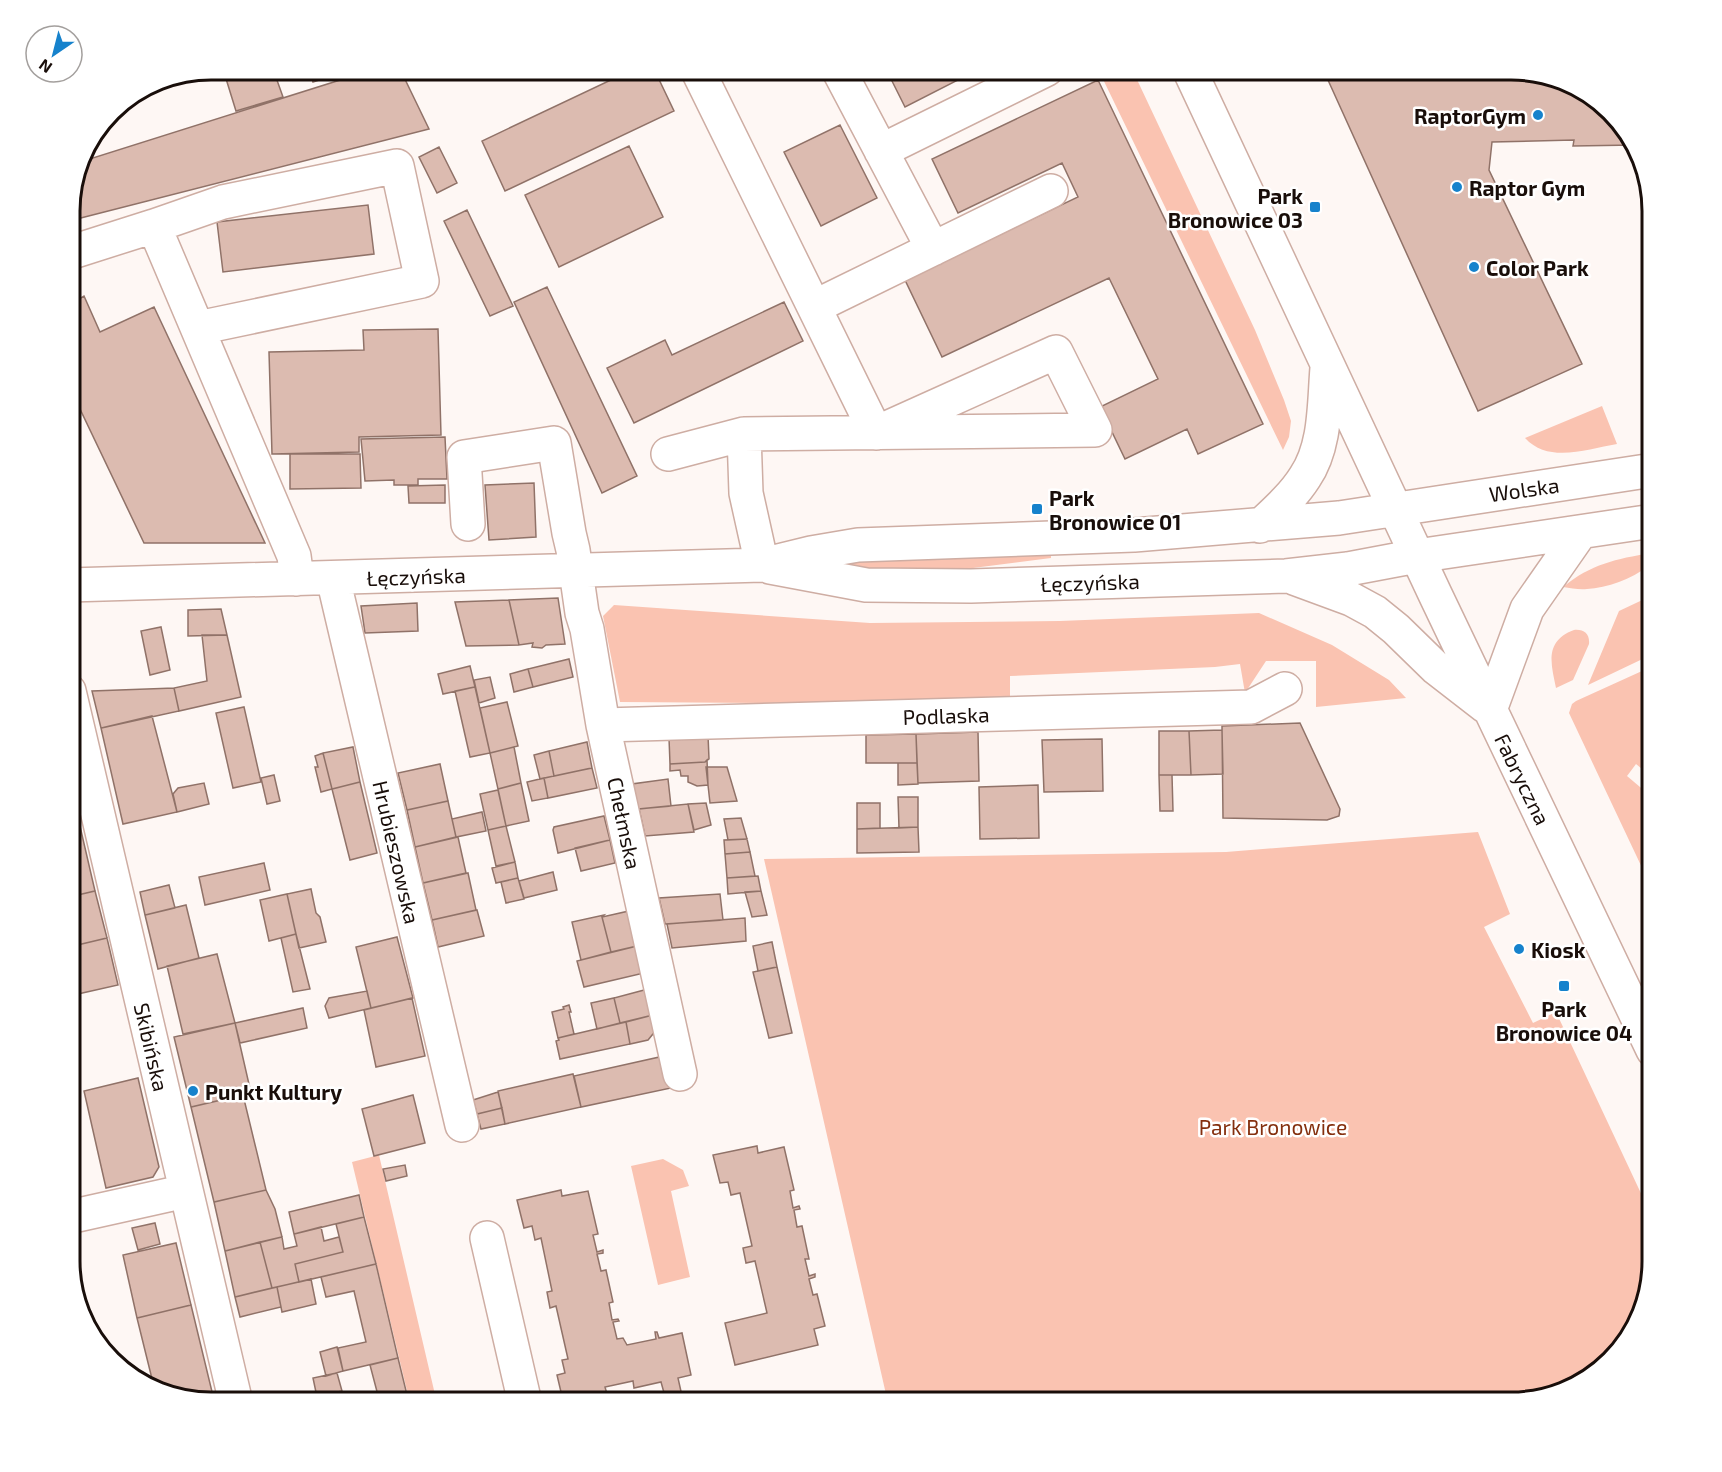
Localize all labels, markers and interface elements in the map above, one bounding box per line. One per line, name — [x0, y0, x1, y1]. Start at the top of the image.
north arrow — [24, 24, 84, 84]
text: N — [35, 56, 55, 78]
place label: RaptorGym — [1414, 103, 1526, 129]
marker: RaptorGym — [1531, 108, 1545, 122]
place label: Raptor Gym — [1469, 175, 1585, 201]
marker: Raptor Gym — [1450, 180, 1464, 194]
place label: Park Bronowice 03 — [1168, 183, 1303, 232]
marker: Park Bronowice 03 — [1308, 200, 1322, 214]
place label: Color Park — [1486, 255, 1589, 280]
marker: Color Park — [1467, 260, 1481, 274]
street label: Wolska — [1487, 472, 1561, 506]
place label: Park Bronowice 01 — [1049, 485, 1181, 534]
marker: Park Bronowice 01 — [1030, 502, 1044, 516]
street label: Łęczyńska — [366, 562, 466, 590]
street label: Łęczyńska — [1040, 568, 1140, 596]
street label: Podlaska — [902, 701, 990, 729]
street label: Fabryczna — [1490, 729, 1556, 829]
street label: Chełmska — [603, 775, 647, 871]
street label: Hrubieszowska — [368, 778, 426, 926]
place label: Kiosk — [1531, 937, 1586, 962]
marker: Kiosk — [1512, 942, 1526, 956]
marker: Park Bronowice 04 — [1557, 979, 1571, 993]
place label: Park Bronowice 04 — [1496, 996, 1632, 1045]
street label: Skibińska — [130, 1000, 174, 1094]
place label: Punkt Kultury — [205, 1079, 342, 1105]
marker: Punkt Kultury — [186, 1084, 200, 1098]
park label: Park Bronowice — [1199, 1114, 1347, 1139]

